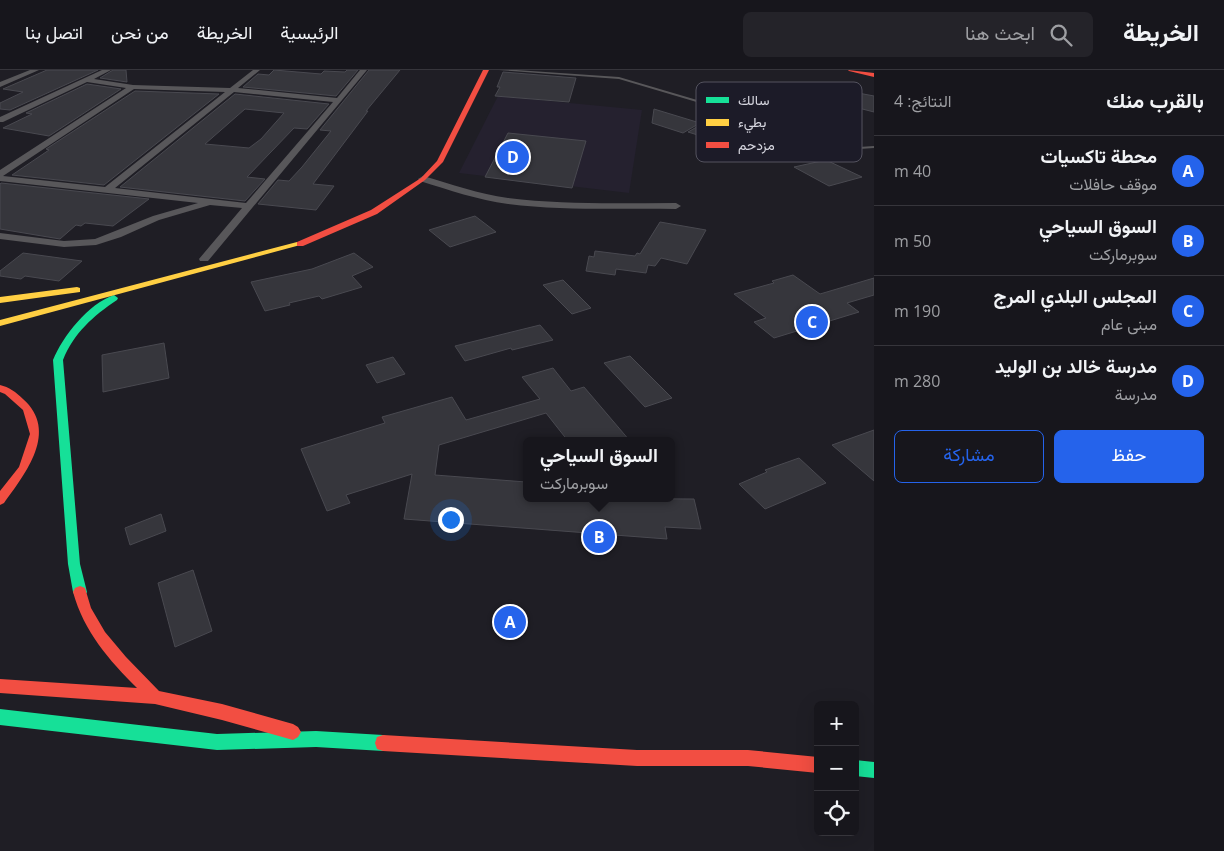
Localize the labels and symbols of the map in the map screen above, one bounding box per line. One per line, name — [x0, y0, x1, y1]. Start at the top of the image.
legend — [696, 82, 862, 162]
text: سالك — [738, 90, 769, 109]
text: بطيء — [738, 112, 766, 134]
text: مزدحم — [738, 135, 775, 154]
pin: D — [497, 138, 529, 176]
pin: C — [796, 303, 828, 341]
your location — [438, 507, 464, 533]
pin: B — [583, 518, 615, 556]
pin: A — [494, 603, 526, 641]

